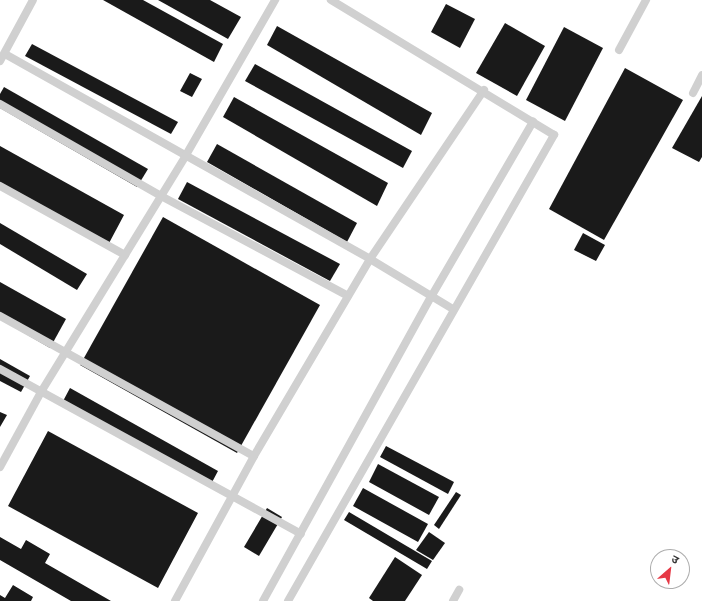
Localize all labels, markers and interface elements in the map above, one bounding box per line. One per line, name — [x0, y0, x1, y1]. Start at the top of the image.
north arrow — [650, 549, 690, 589]
text: उ — [669, 552, 681, 567]

